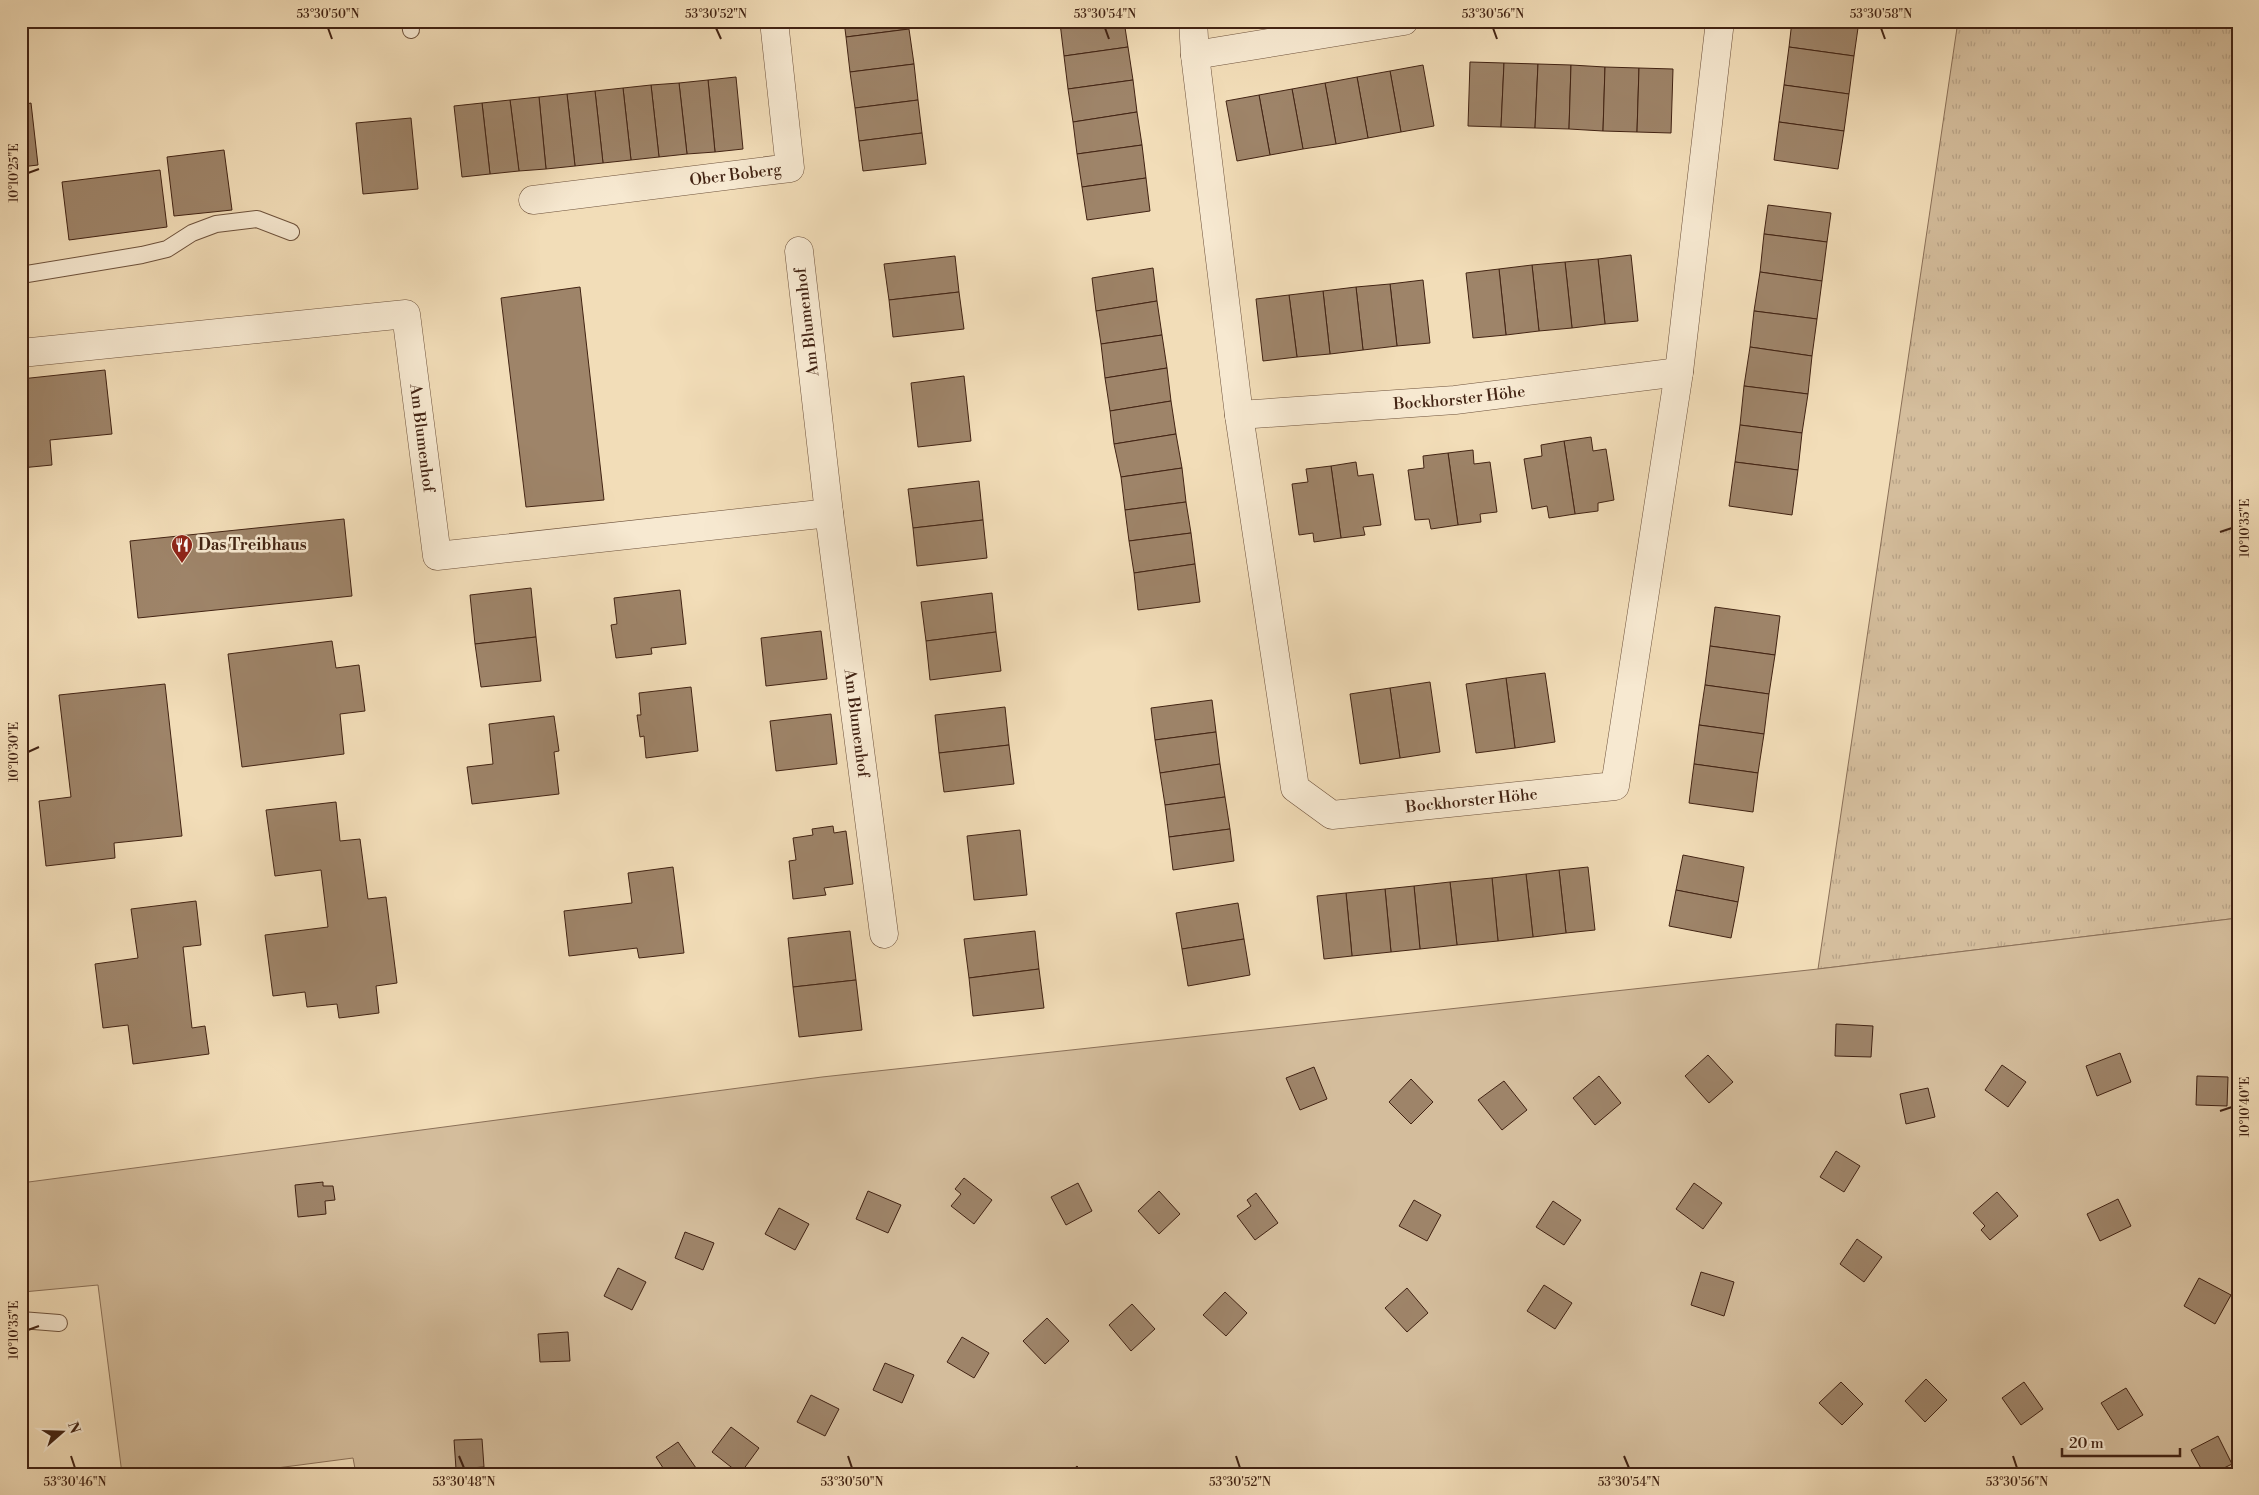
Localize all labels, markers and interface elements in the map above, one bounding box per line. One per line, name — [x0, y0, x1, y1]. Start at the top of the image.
text: 53°30'50"N — [296, 7, 360, 22]
text: 53°30'52"N — [685, 7, 747, 22]
text: 53°30'54"N — [1074, 7, 1136, 22]
text: 53°30'56"N — [1462, 7, 1524, 22]
text: 53°30'58"N — [1850, 7, 1912, 22]
text: 10°10'25"E — [7, 143, 22, 203]
street label: Ober Boberg — [688, 159, 783, 190]
street label: Am Blumenhof — [790, 265, 824, 378]
street label: Bockhorster Höhe — [1392, 381, 1526, 414]
street label: Am Blumenhof — [405, 382, 439, 495]
text: 10°10'35"E — [2238, 499, 2253, 557]
restaurant icon: Das Treibhaus — [170, 533, 194, 564]
place label: Das Treibhaus — [198, 535, 307, 555]
street label: Am Blumenhof — [839, 667, 874, 780]
text: 10°10'30"E — [7, 722, 22, 782]
street label: Bockhorster Höhe — [1404, 784, 1539, 818]
text: 10°10'40"E — [2238, 1077, 2253, 1137]
text: 10°10'35"E — [7, 1301, 22, 1359]
north arrow — [38, 1408, 88, 1458]
text: N — [63, 1420, 84, 1436]
scale bar — [2062, 1425, 2179, 1457]
text: 20 m — [2069, 1434, 2104, 1453]
text: 53°30'46"N — [44, 1475, 107, 1490]
text: 53°30'48"N — [432, 1475, 496, 1490]
text: 53°30'50"N — [820, 1475, 884, 1490]
text: 53°30'52"N — [1209, 1475, 1271, 1490]
text: 53°30'54"N — [1598, 1475, 1660, 1490]
text: 53°30'56"N — [1986, 1475, 2048, 1490]

